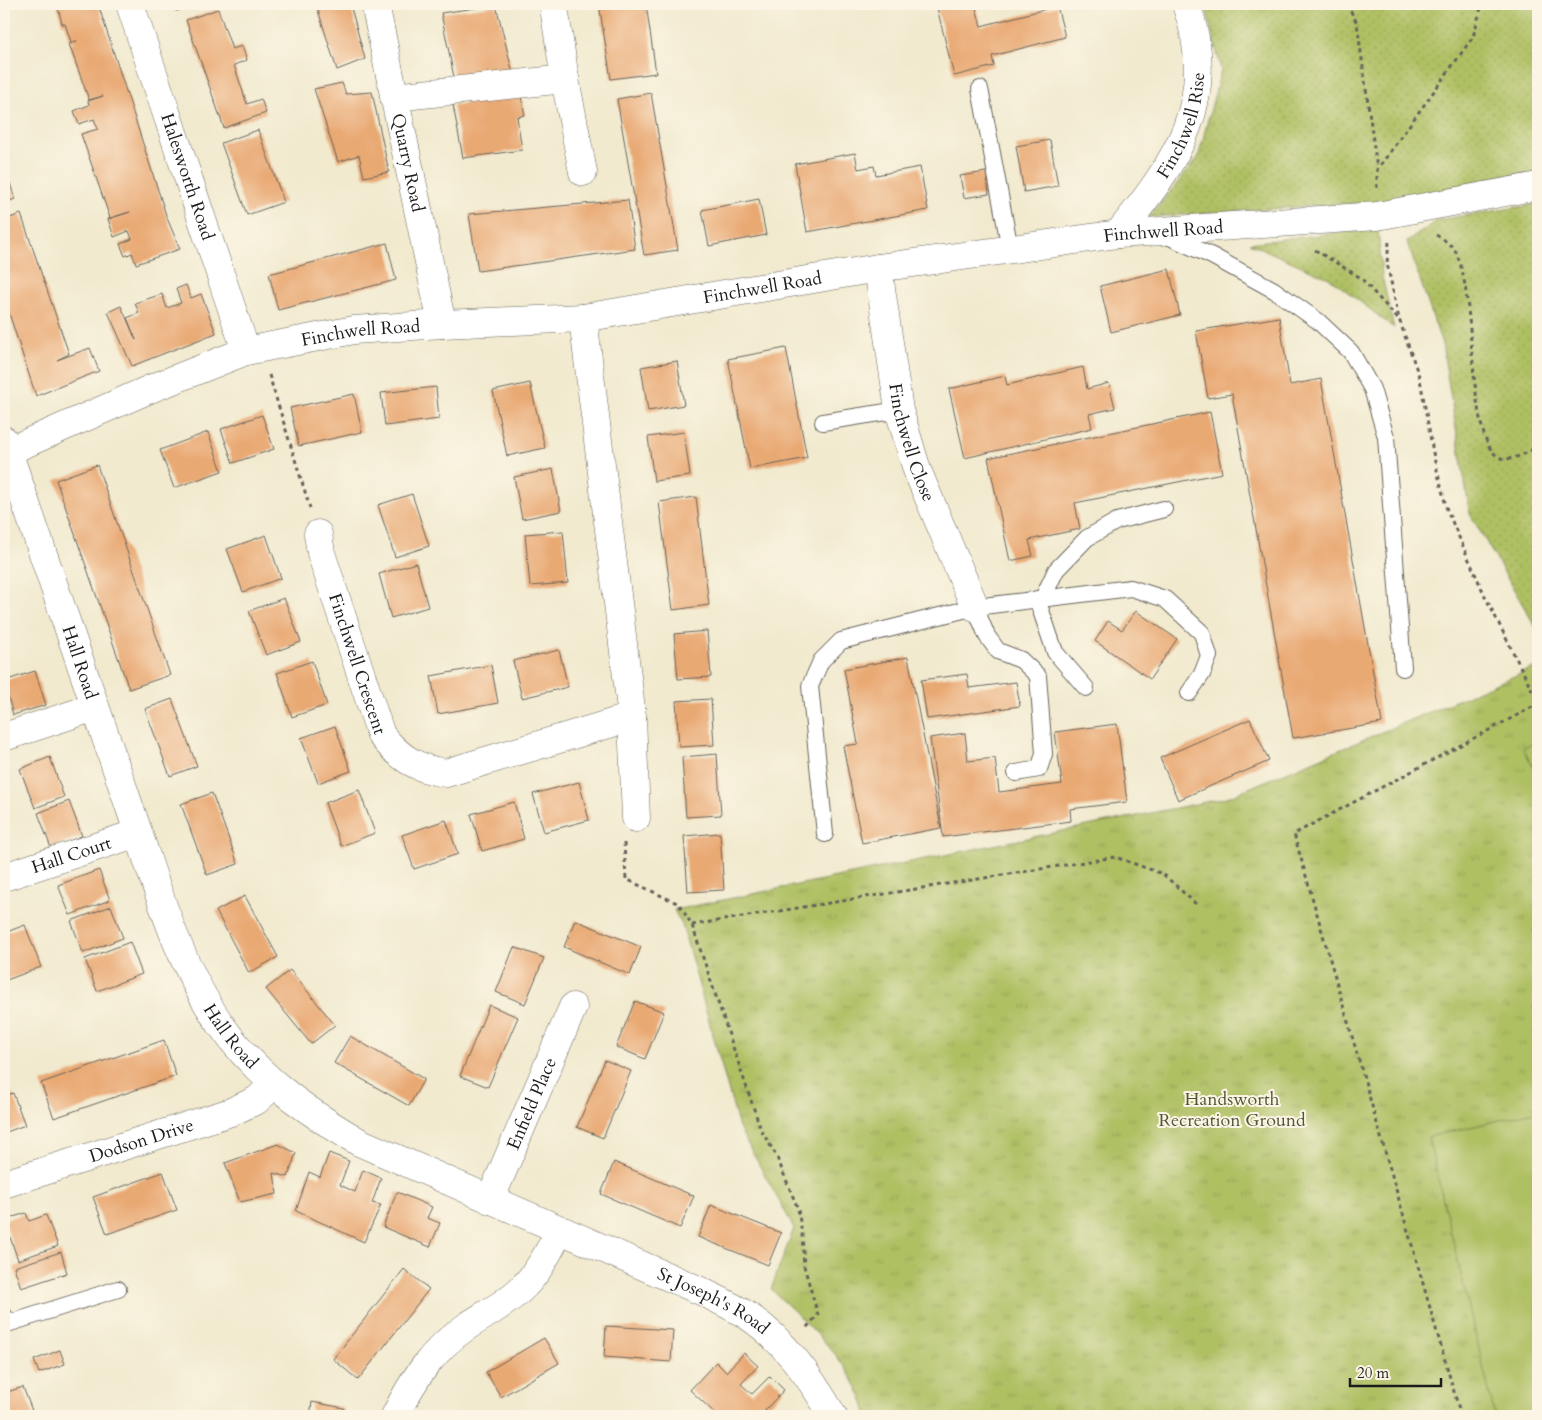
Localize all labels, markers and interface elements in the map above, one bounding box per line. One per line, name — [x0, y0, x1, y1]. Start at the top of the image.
street label: Finchwell Rise — [1151, 72, 1211, 183]
street label: Halesworth Road — [154, 110, 220, 244]
street label: Quarry Road — [385, 111, 430, 215]
street label: Finchwell Road — [1102, 215, 1224, 249]
street label: Finchwell Road — [701, 266, 824, 310]
street label: Finchwell Road — [299, 313, 421, 353]
street label: Finchwell Close — [882, 382, 941, 506]
street label: Finchwell Crescent — [322, 590, 392, 738]
street label: Hall Road — [56, 622, 104, 703]
street label: Hall Court — [29, 830, 115, 880]
street label: Hall Road — [197, 999, 264, 1075]
street label: Enfield Place — [501, 1054, 563, 1154]
park label: Handsworth Recreation Ground — [1158, 1087, 1306, 1133]
street label: Dodson Drive — [86, 1113, 197, 1169]
street label: St Joseph's Road — [653, 1262, 775, 1341]
scale bar — [1350, 1355, 1441, 1387]
text: 20 m — [1357, 1363, 1389, 1383]

